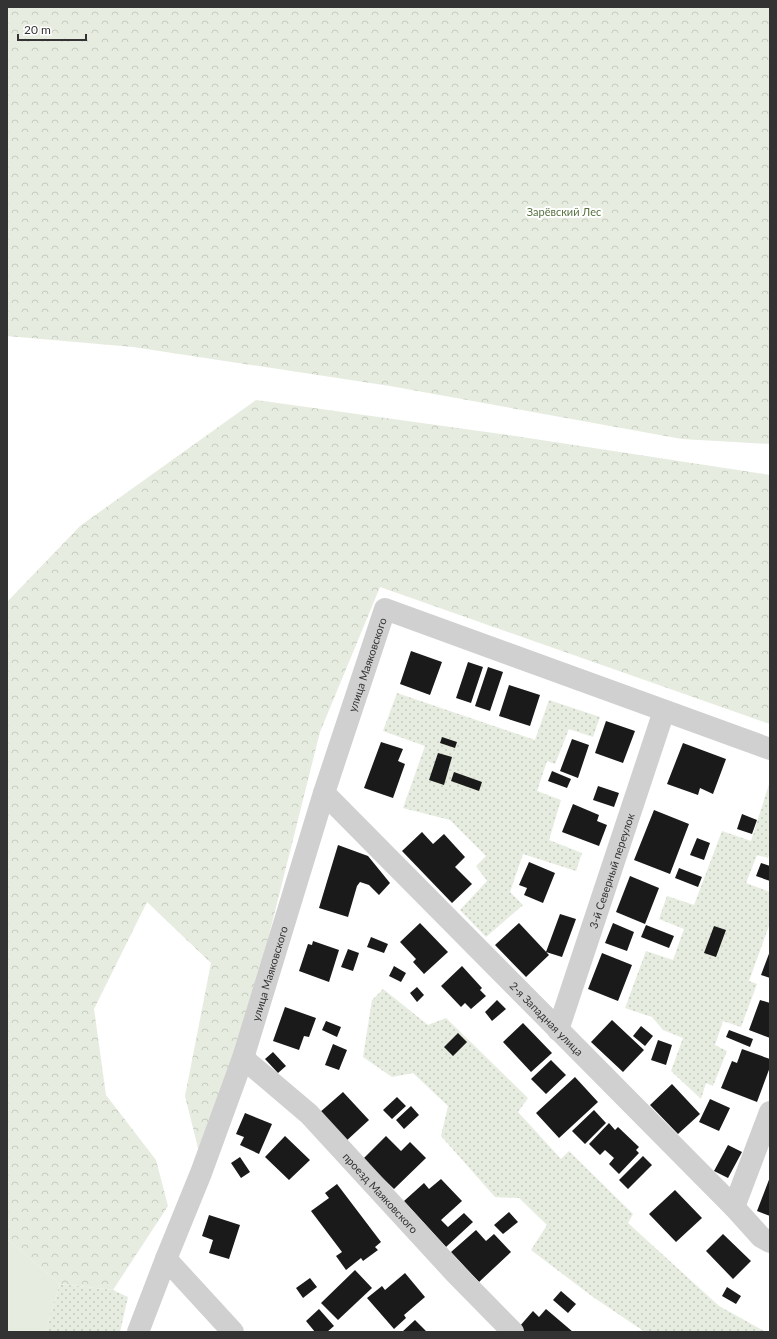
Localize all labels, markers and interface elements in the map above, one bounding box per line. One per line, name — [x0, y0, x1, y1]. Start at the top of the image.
scale bar — [18, 16, 86, 42]
text: 20 m — [24, 22, 51, 37]
park label: Зарёвский Лес — [527, 205, 601, 218]
street label: улица Маяковского — [345, 616, 388, 713]
street label: 3-й Северный переулок — [586, 811, 636, 930]
street label: улица Маяковского — [248, 924, 290, 1022]
street label: 2-я Западная улица — [508, 979, 587, 1058]
street label: проезд Маяковского — [341, 1149, 421, 1235]

